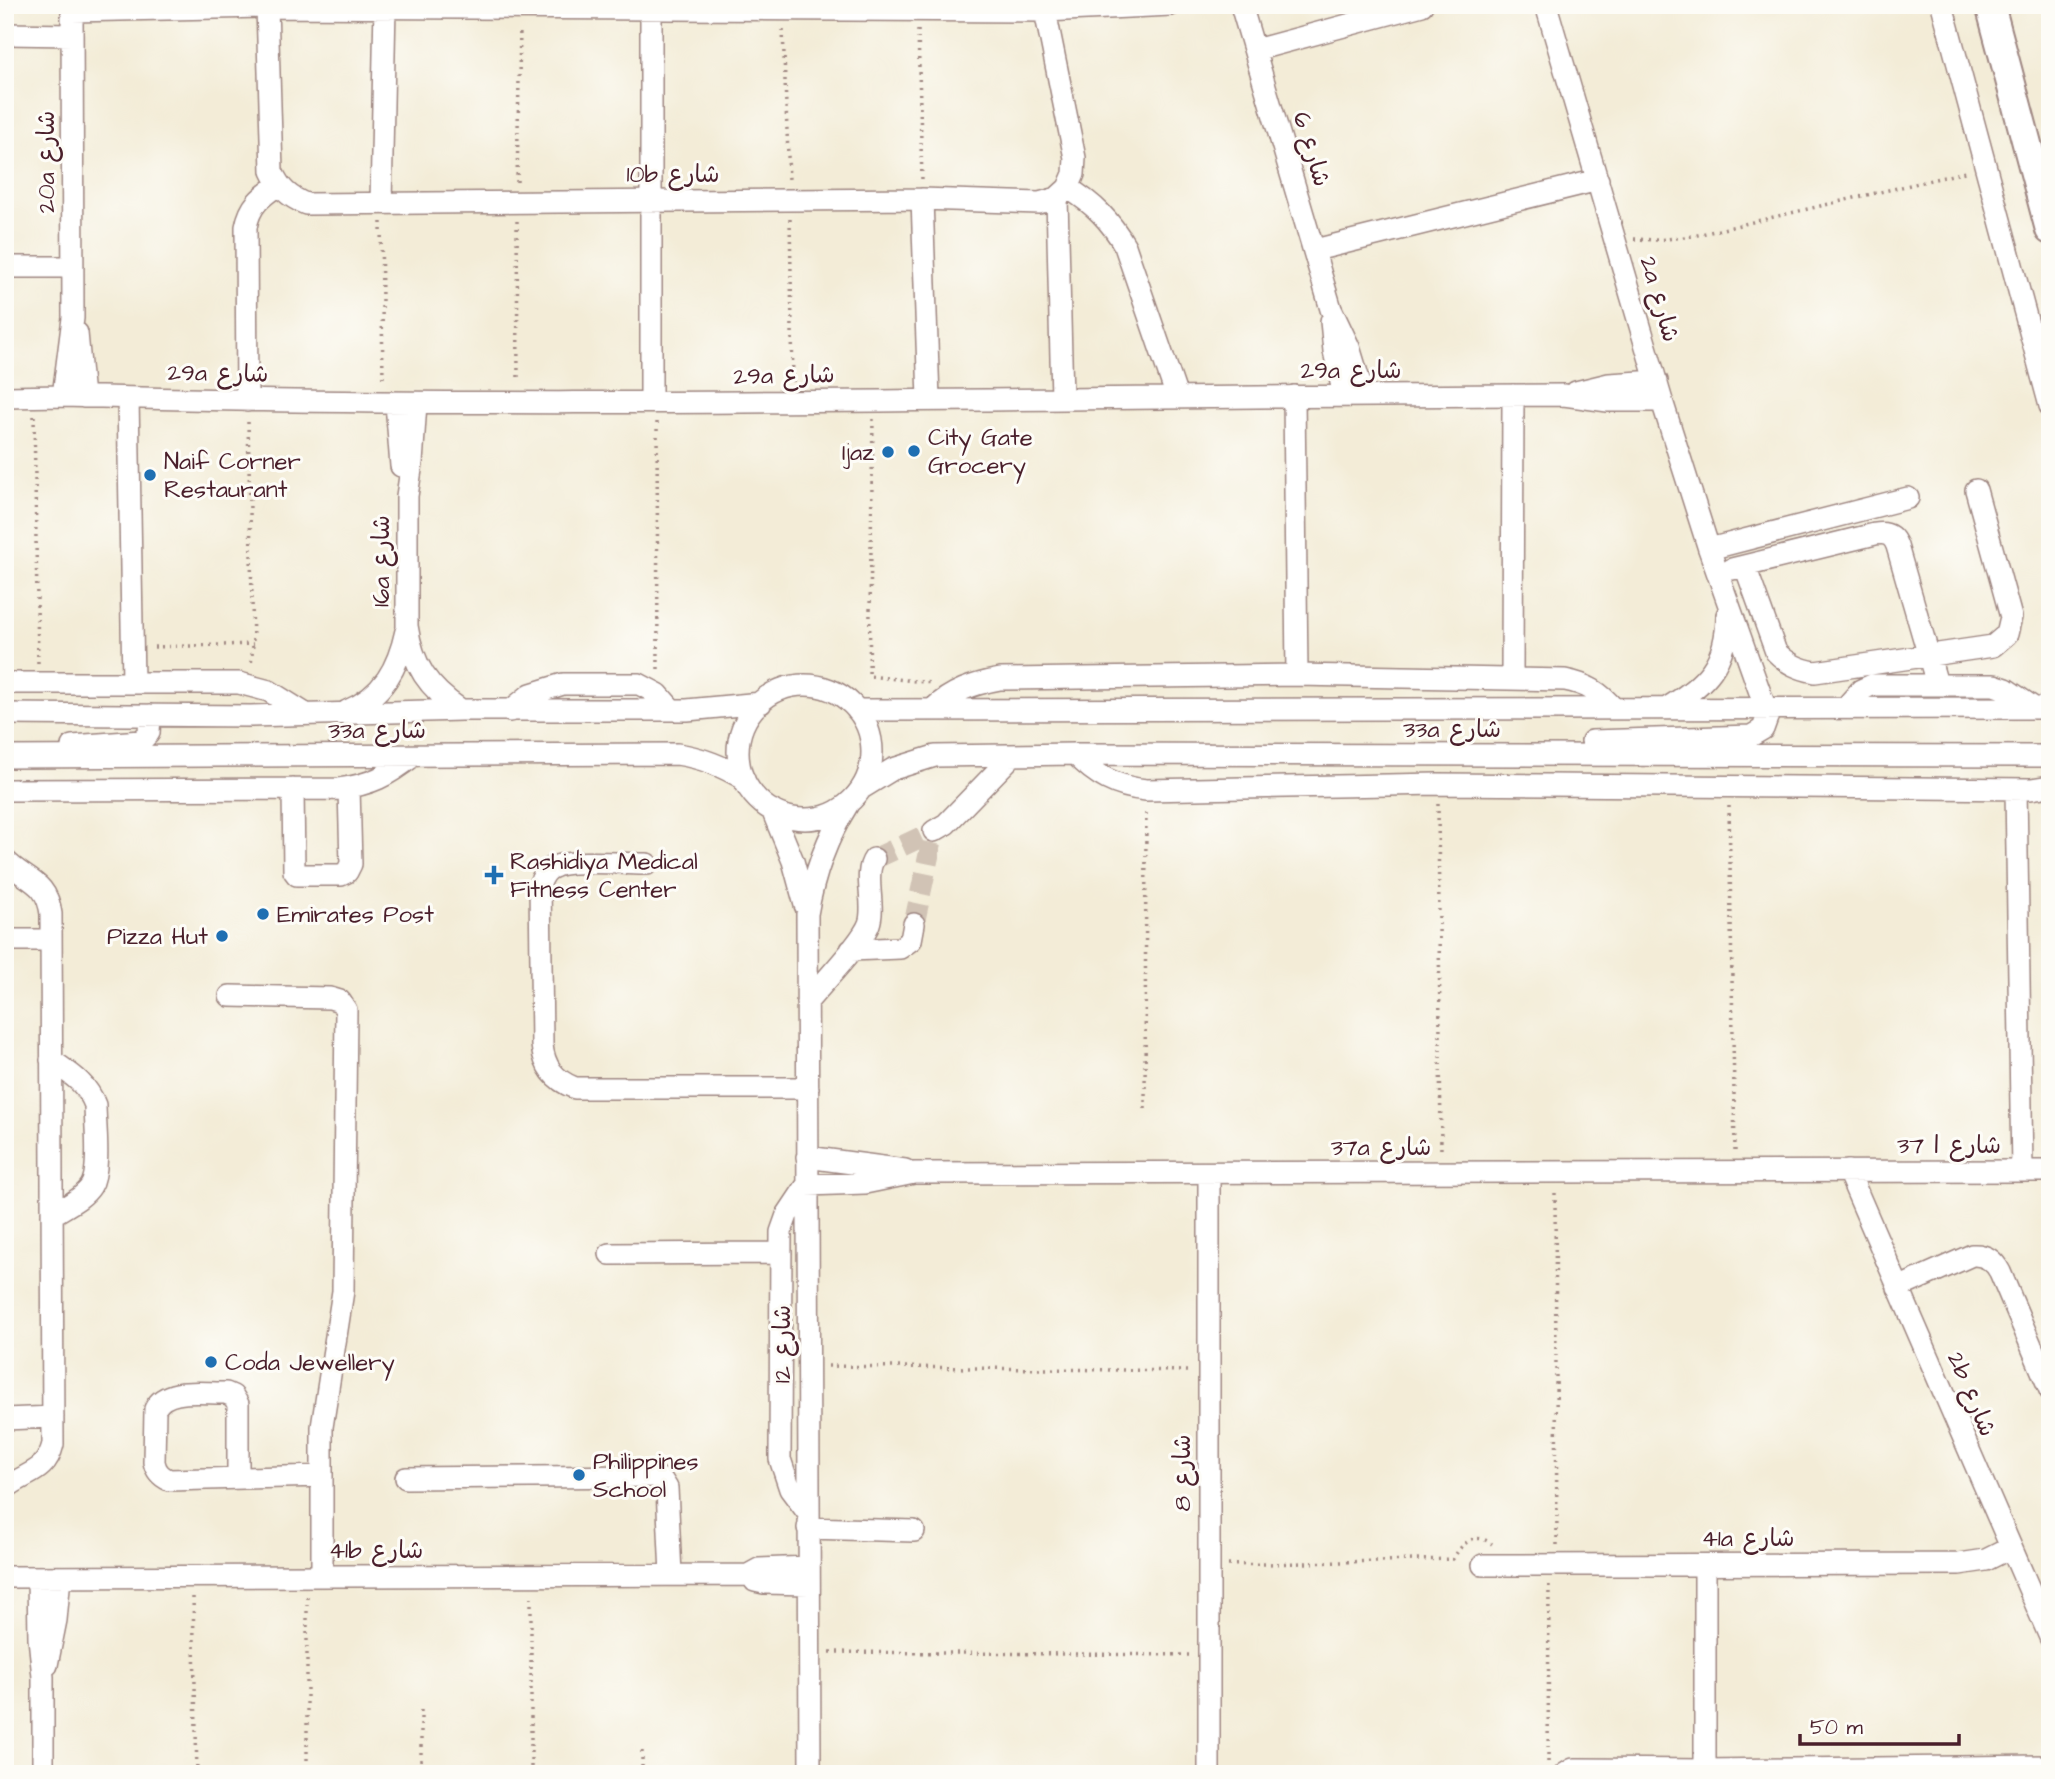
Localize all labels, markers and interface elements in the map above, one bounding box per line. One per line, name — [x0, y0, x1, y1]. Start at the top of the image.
street label: شارع 6 — [1284, 108, 1338, 191]
street label: 20a شارع — [30, 111, 64, 213]
street label: 10b شارع — [626, 158, 720, 192]
street label: 2a شارع — [1631, 253, 1687, 346]
street label: 29a شارع — [1300, 354, 1402, 388]
street label: 29a شارع — [167, 356, 269, 392]
street label: 29a شارع — [733, 358, 835, 394]
place label: City Gate Grocery — [928, 421, 1033, 484]
place label: Ijaz — [842, 436, 874, 470]
marker: City Gate Grocery — [906, 443, 922, 459]
marker: Ijaz — [880, 444, 896, 460]
place label: Naif Corner Restaurant — [164, 445, 301, 507]
marker: Naif Corner Restaurant — [142, 467, 158, 483]
street label: 16a شارع — [365, 515, 399, 607]
street label: 33a شارع — [1403, 713, 1501, 747]
street label: 33a شارع — [328, 714, 426, 748]
place label: Rashidiya Medical Fitness Center — [510, 845, 698, 907]
marker: Rashidiya Medical Fitness Center — [484, 865, 504, 885]
place label: Emirates Post — [277, 898, 434, 932]
marker: Emirates Post — [255, 906, 271, 922]
place label: Pizza Hut — [107, 920, 208, 954]
marker: Pizza Hut — [214, 928, 230, 944]
street label: شارع ا 37 — [1897, 1129, 2001, 1163]
street label: 37a شارع — [1331, 1131, 1431, 1165]
street label: شارع 12 — [766, 1305, 800, 1383]
place label: Coda Jewellery — [225, 1346, 395, 1381]
street label: 2b شارع — [1938, 1347, 2004, 1442]
marker: Coda Jewellery — [203, 1354, 219, 1370]
street label: شارع 8 — [1166, 1434, 1200, 1512]
place label: Philippines School — [593, 1445, 699, 1507]
marker: Philippines School — [571, 1467, 587, 1483]
street label: 41a شارع — [1701, 1522, 1795, 1556]
street label: 41b شارع — [329, 1534, 423, 1568]
scale bar — [1800, 1702, 1959, 1746]
text: 50 m — [1810, 1713, 1864, 1742]

